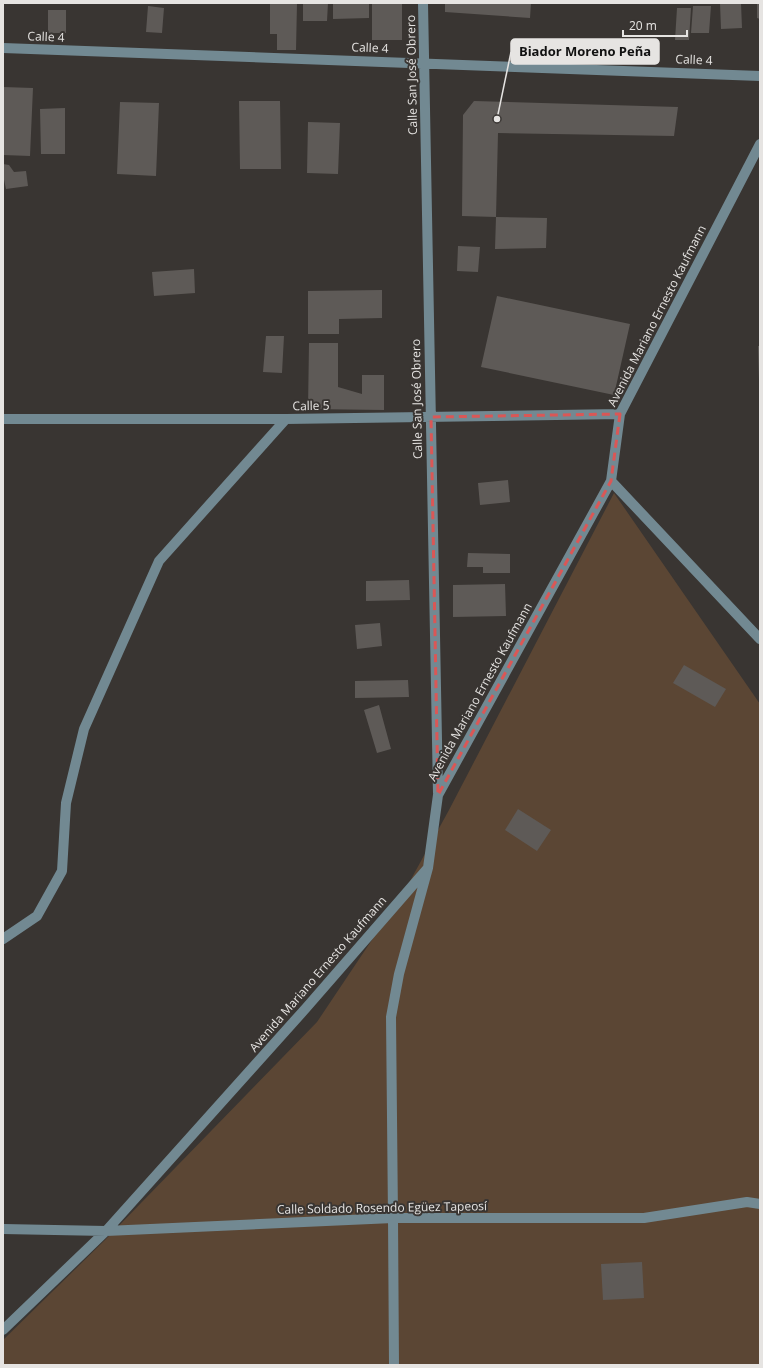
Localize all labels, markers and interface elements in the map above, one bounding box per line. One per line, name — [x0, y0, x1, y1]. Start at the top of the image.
scale bar — [623, 12, 687, 38]
street label: Calle San José Obrero — [402, 15, 421, 135]
text: 20 m — [629, 17, 657, 34]
street label: Calle 4 — [27, 27, 65, 46]
street label: Calle 4 — [351, 38, 389, 57]
callout: Biador Moreno Peña — [511, 39, 659, 64]
text: Biador Moreno Peña — [519, 42, 651, 60]
street label: Calle 4 — [675, 50, 713, 69]
street label: Avenida Mariano Ernesto Kaufmann — [603, 222, 710, 409]
street label: Calle San José Obrero — [407, 339, 426, 459]
street label: Calle 5 — [292, 397, 330, 414]
street label: Avenida Mariano Ernesto Kaufmann — [423, 600, 536, 784]
street label: Avenida Mariano Ernesto Kaufmann — [245, 892, 390, 1055]
street label: Calle Soldado Rosendo Egüez Tapeosí — [277, 1197, 488, 1218]

